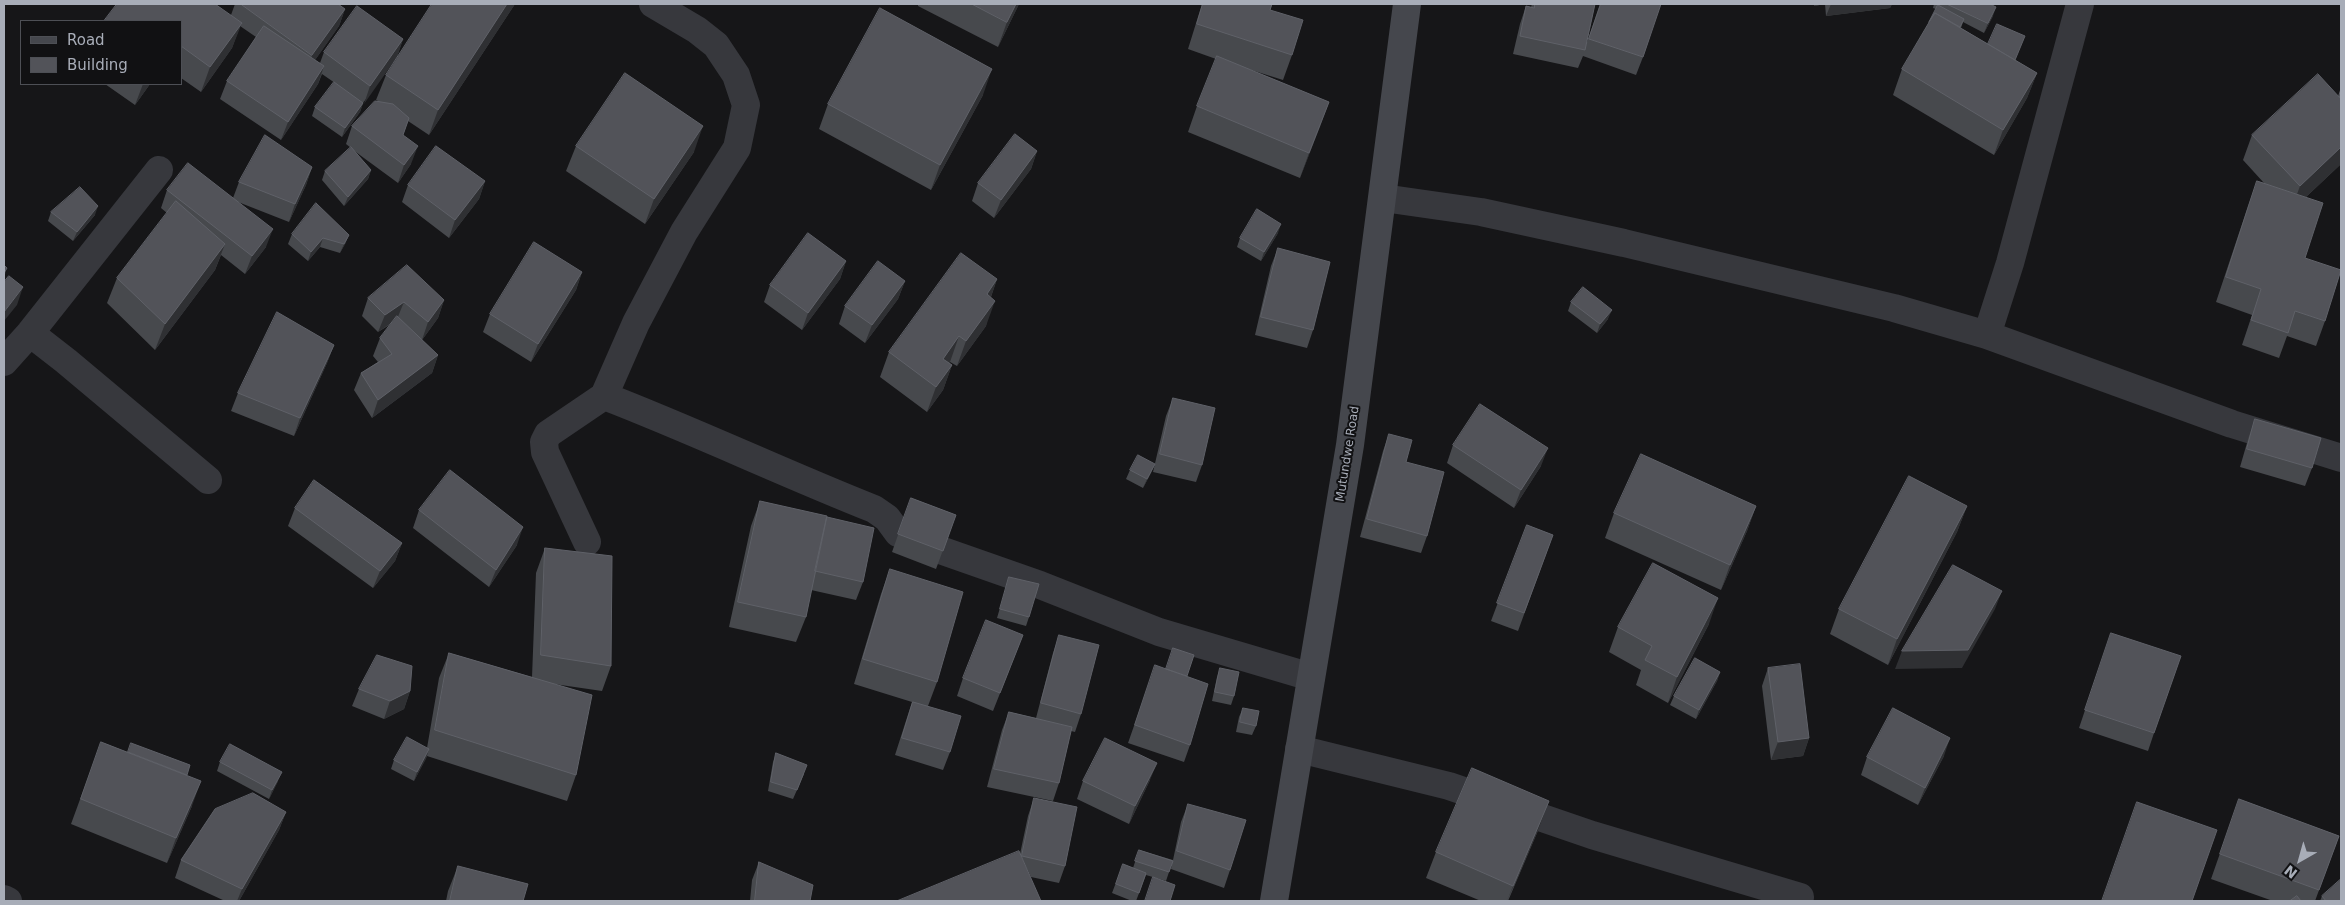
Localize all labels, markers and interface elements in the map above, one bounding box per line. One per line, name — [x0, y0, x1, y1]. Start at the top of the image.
legend — [20, 20, 182, 85]
text: Road — [67, 31, 105, 49]
text: Building — [67, 56, 128, 74]
street label: Mutundwe Road — [1333, 405, 1363, 503]
north arrow — [2275, 835, 2325, 885]
text: N — [2281, 862, 2300, 882]

